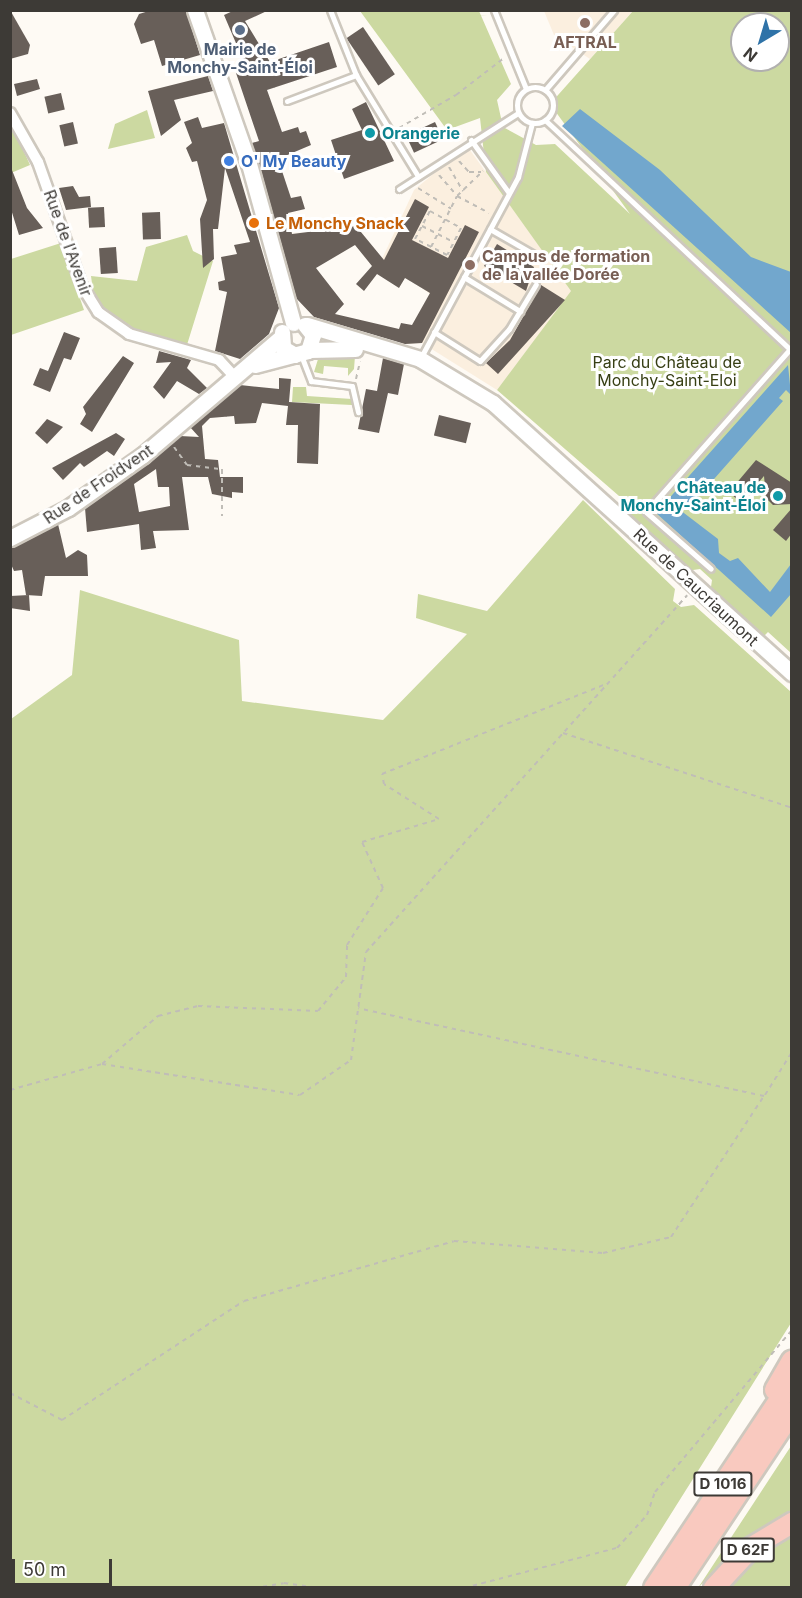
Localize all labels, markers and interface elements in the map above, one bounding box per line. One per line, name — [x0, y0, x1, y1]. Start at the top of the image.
north arrow — [730, 12, 790, 72]
marker: AFTRAL — [578, 16, 592, 30]
marker: Mairie de Monchy-Saint-Éloi — [233, 23, 247, 37]
place label: AFTRAL — [553, 32, 617, 52]
place label: Mairie de Monchy-Saint-Éloi — [167, 39, 313, 77]
text: N — [739, 43, 761, 66]
place label: Orangerie — [382, 123, 460, 143]
marker: Orangerie — [363, 126, 377, 140]
place label: O' My Beauty — [241, 151, 346, 171]
marker: O' My Beauty — [222, 154, 236, 168]
street label: Rue de l'Avenir — [40, 187, 96, 299]
place label: Le Monchy Snack — [266, 213, 404, 233]
marker: Le Monchy Snack — [247, 216, 261, 230]
place label: Campus de formation de la vallée Dorée — [482, 246, 650, 284]
marker: Campus de formation de la vallée Dorée — [463, 258, 477, 272]
park label: Parc du Château de Monchy-Saint-Eloi — [592, 352, 742, 390]
street label: Rue de Froidvent — [40, 440, 156, 528]
place label: Château de Monchy-Saint-Éloi — [620, 477, 766, 515]
marker: Château de Monchy-Saint-Éloi — [771, 489, 785, 503]
street label: Rue de Caucriaumont — [630, 524, 762, 650]
road number: D 1016 — [693, 1472, 753, 1496]
road number: D 62F — [720, 1538, 777, 1562]
scale bar — [15, 1547, 116, 1585]
text: 50 m — [23, 1559, 66, 1580]

